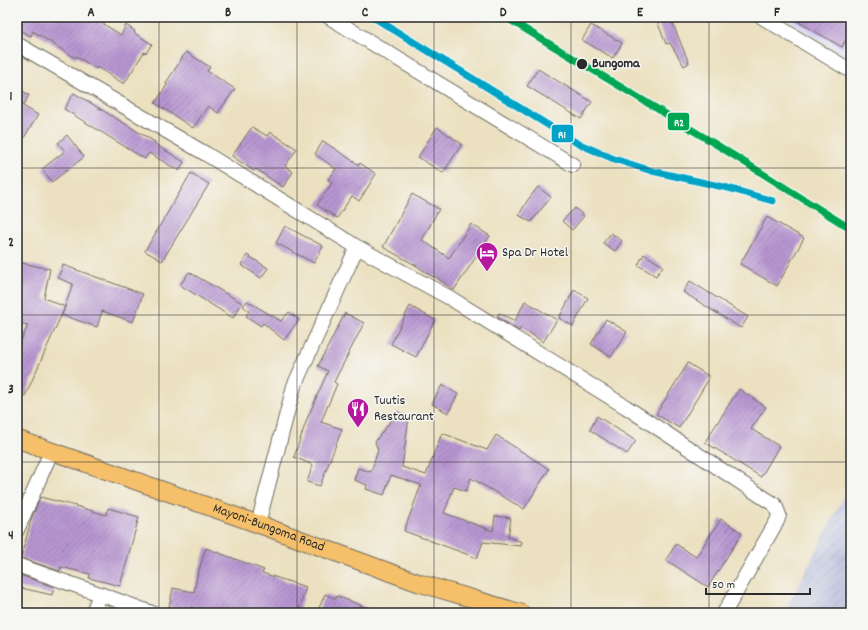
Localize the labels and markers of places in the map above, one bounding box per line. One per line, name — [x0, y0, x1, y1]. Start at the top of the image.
place label: Bungoma — [592, 54, 641, 74]
marker: Bungoma — [575, 57, 589, 71]
hotel icon: Spa Dr Hotel — [474, 240, 500, 273]
place label: Spa Dr Hotel — [502, 243, 569, 263]
place label: Tuutis Restaurant — [374, 391, 434, 427]
restaurant icon: Tuutis Restaurant — [345, 396, 371, 429]

